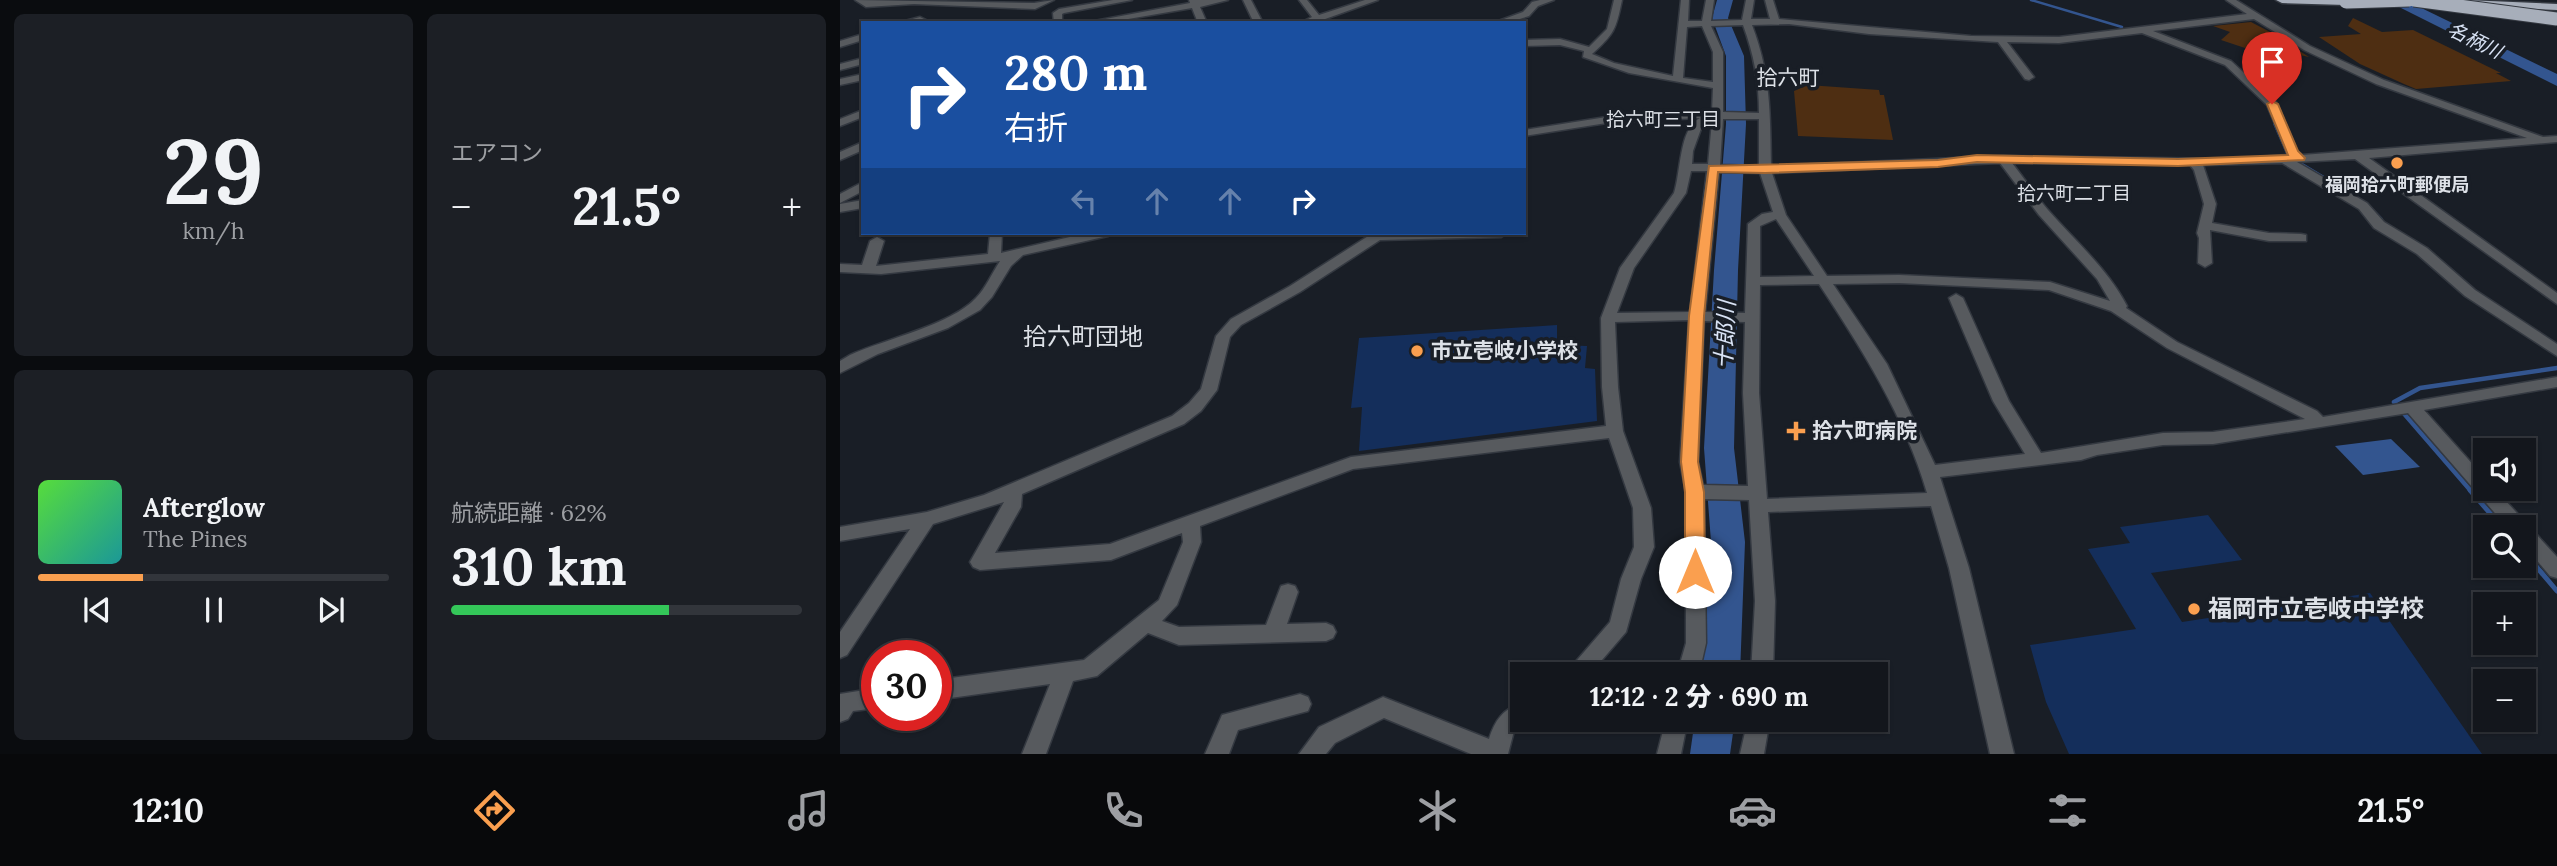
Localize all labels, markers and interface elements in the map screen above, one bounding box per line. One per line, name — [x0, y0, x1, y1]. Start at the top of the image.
water label: 名柄川 — [2444, 17, 2508, 64]
pin — [2242, 32, 2302, 104]
text: 280 m — [1004, 41, 1147, 103]
icon: arrive — [2253, 43, 2291, 81]
icon: right — [889, 49, 980, 140]
district label: 拾六町 — [1757, 64, 1820, 91]
text: 右折 — [1004, 107, 1068, 148]
district label: 拾六町三丁目 — [1606, 107, 1720, 131]
text: 29 — [163, 112, 264, 229]
text: エアコン — [451, 138, 543, 167]
marker: 福岡拾六町郵便局 — [2389, 155, 2405, 171]
text: 21.5° — [572, 173, 681, 239]
place label: 福岡拾六町郵便局 — [2325, 173, 2469, 196]
district label: 拾六町二丁目 — [2017, 181, 2131, 205]
icon: left — [1065, 182, 1103, 220]
icon: ahead — [1138, 182, 1176, 220]
icon: ahead — [1211, 182, 1249, 220]
icon: right — [1284, 182, 1322, 220]
text: − — [451, 183, 471, 231]
text: + — [782, 183, 802, 231]
text: km/h — [182, 216, 245, 245]
water label: 十郎川 — [1708, 297, 1741, 370]
district label: 拾六町団地 — [1023, 321, 1143, 352]
place label: 市立壱岐小学校 — [1431, 337, 1578, 364]
marker: 市立壱岐小学校 — [1409, 343, 1425, 359]
place label: 拾六町病院 — [1812, 417, 1917, 444]
marker: 拾六町病院 — [1786, 421, 1806, 441]
map controls — [2473, 438, 2536, 732]
button: sound — [2473, 438, 2536, 501]
text: Afterglow — [143, 491, 265, 524]
text: 航続距離 · 62% — [451, 498, 607, 527]
button: search — [2473, 515, 2536, 578]
text: The Pines — [143, 524, 248, 553]
text: 310 km — [451, 533, 627, 599]
position arrow — [1658, 535, 1732, 609]
icon: previous — [78, 591, 116, 629]
icon: pause — [195, 591, 233, 629]
icon: next — [312, 591, 350, 629]
button: + — [2473, 592, 2536, 655]
place label: 福岡市立壱岐中学校 — [2208, 593, 2424, 624]
marker: 福岡市立壱岐中学校 — [2186, 601, 2202, 617]
speed limit sign: 30 — [861, 640, 952, 731]
button: − — [2473, 669, 2536, 732]
text: 12:12 · 2 分 · 690 m — [1590, 680, 1808, 713]
icon: directions — [470, 786, 519, 835]
icon: music — [784, 786, 833, 835]
icon: phone — [1099, 786, 1148, 835]
icon: climate — [1413, 786, 1462, 835]
icon: car — [1728, 786, 1777, 835]
icon: filters — [2043, 786, 2092, 835]
text: 12:10 — [133, 790, 204, 831]
text: 21.5° — [2357, 790, 2424, 831]

